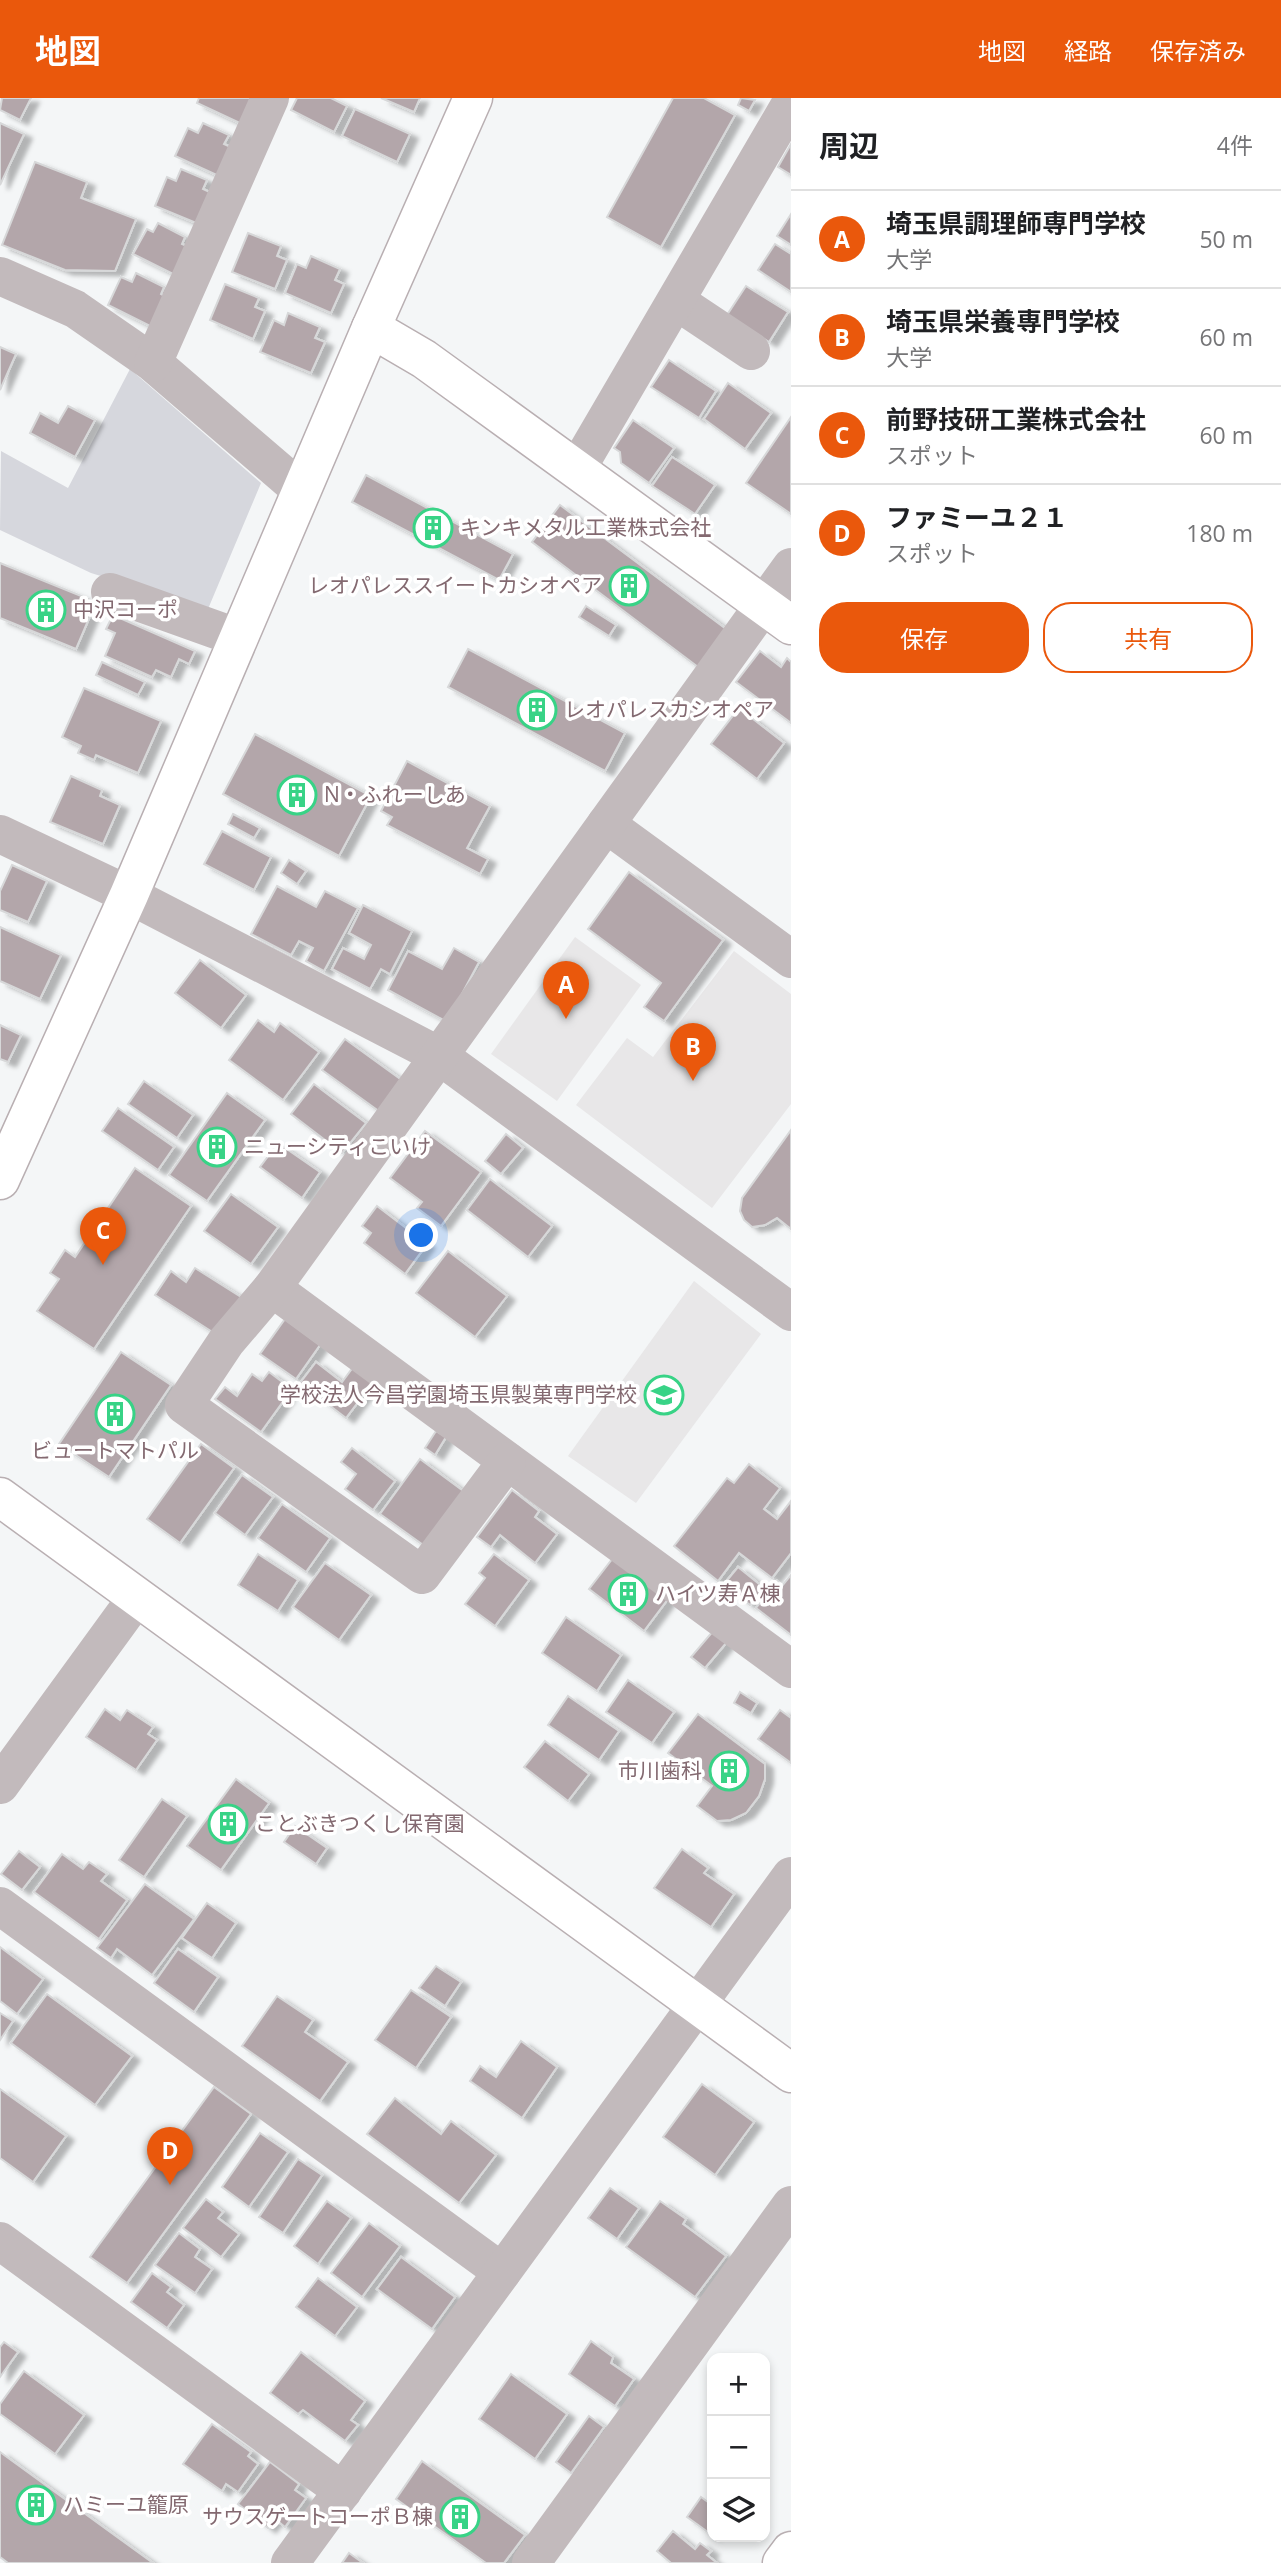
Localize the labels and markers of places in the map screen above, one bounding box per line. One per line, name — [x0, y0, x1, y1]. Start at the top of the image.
building icon: キンキメタル工業株式会社 — [412, 507, 454, 549]
place label: キンキメタル工業株式会社 — [460, 513, 711, 541]
building icon: レオパレススイートカシオペア — [608, 565, 650, 607]
place label: レオパレススイートカシオペア — [308, 571, 602, 599]
building icon: 中沢コーポ — [25, 589, 67, 631]
place label: 中沢コーポ — [73, 595, 178, 623]
building icon: レオパレスカシオペア — [516, 689, 558, 731]
place label: レオパレスカシオペア — [564, 695, 774, 723]
building icon: N・ふれーしあ — [276, 774, 318, 816]
place label: N・ふれーしあ — [324, 780, 466, 808]
pin: A — [543, 961, 589, 1019]
pin: B — [670, 1023, 716, 1081]
building icon: ニューシティこいけ — [196, 1126, 238, 1168]
place label: ニューシティこいけ — [244, 1132, 431, 1160]
pin: C — [80, 1207, 126, 1265]
school or university icon: 学校法人今昌学園埼玉県製菓専門学校 — [643, 1374, 685, 1416]
place label: 学校法人今昌学園埼玉県製菓専門学校 — [280, 1380, 637, 1408]
building icon: ビュートマトパル — [94, 1393, 136, 1435]
place label: ビュートマトパル — [31, 1436, 199, 1464]
building icon: ハイツ寿Ａ棟 — [607, 1573, 649, 1615]
place label: ハイツ寿Ａ棟 — [655, 1579, 781, 1607]
building icon: 市川歯科 — [708, 1750, 750, 1792]
place label: 市川歯科 — [618, 1756, 702, 1784]
building icon: ことぶきつくし保育園 — [207, 1803, 249, 1845]
place label: ことぶきつくし保育園 — [255, 1809, 465, 1837]
pin: D — [147, 2127, 193, 2185]
building icon: ハミーユ籠原 — [15, 2484, 57, 2526]
place label: ハミーユ籠原 — [63, 2490, 189, 2518]
building icon: サウスゲートコーポＢ棟 — [439, 2496, 481, 2538]
place label: サウスゲートコーポＢ棟 — [202, 2502, 433, 2530]

